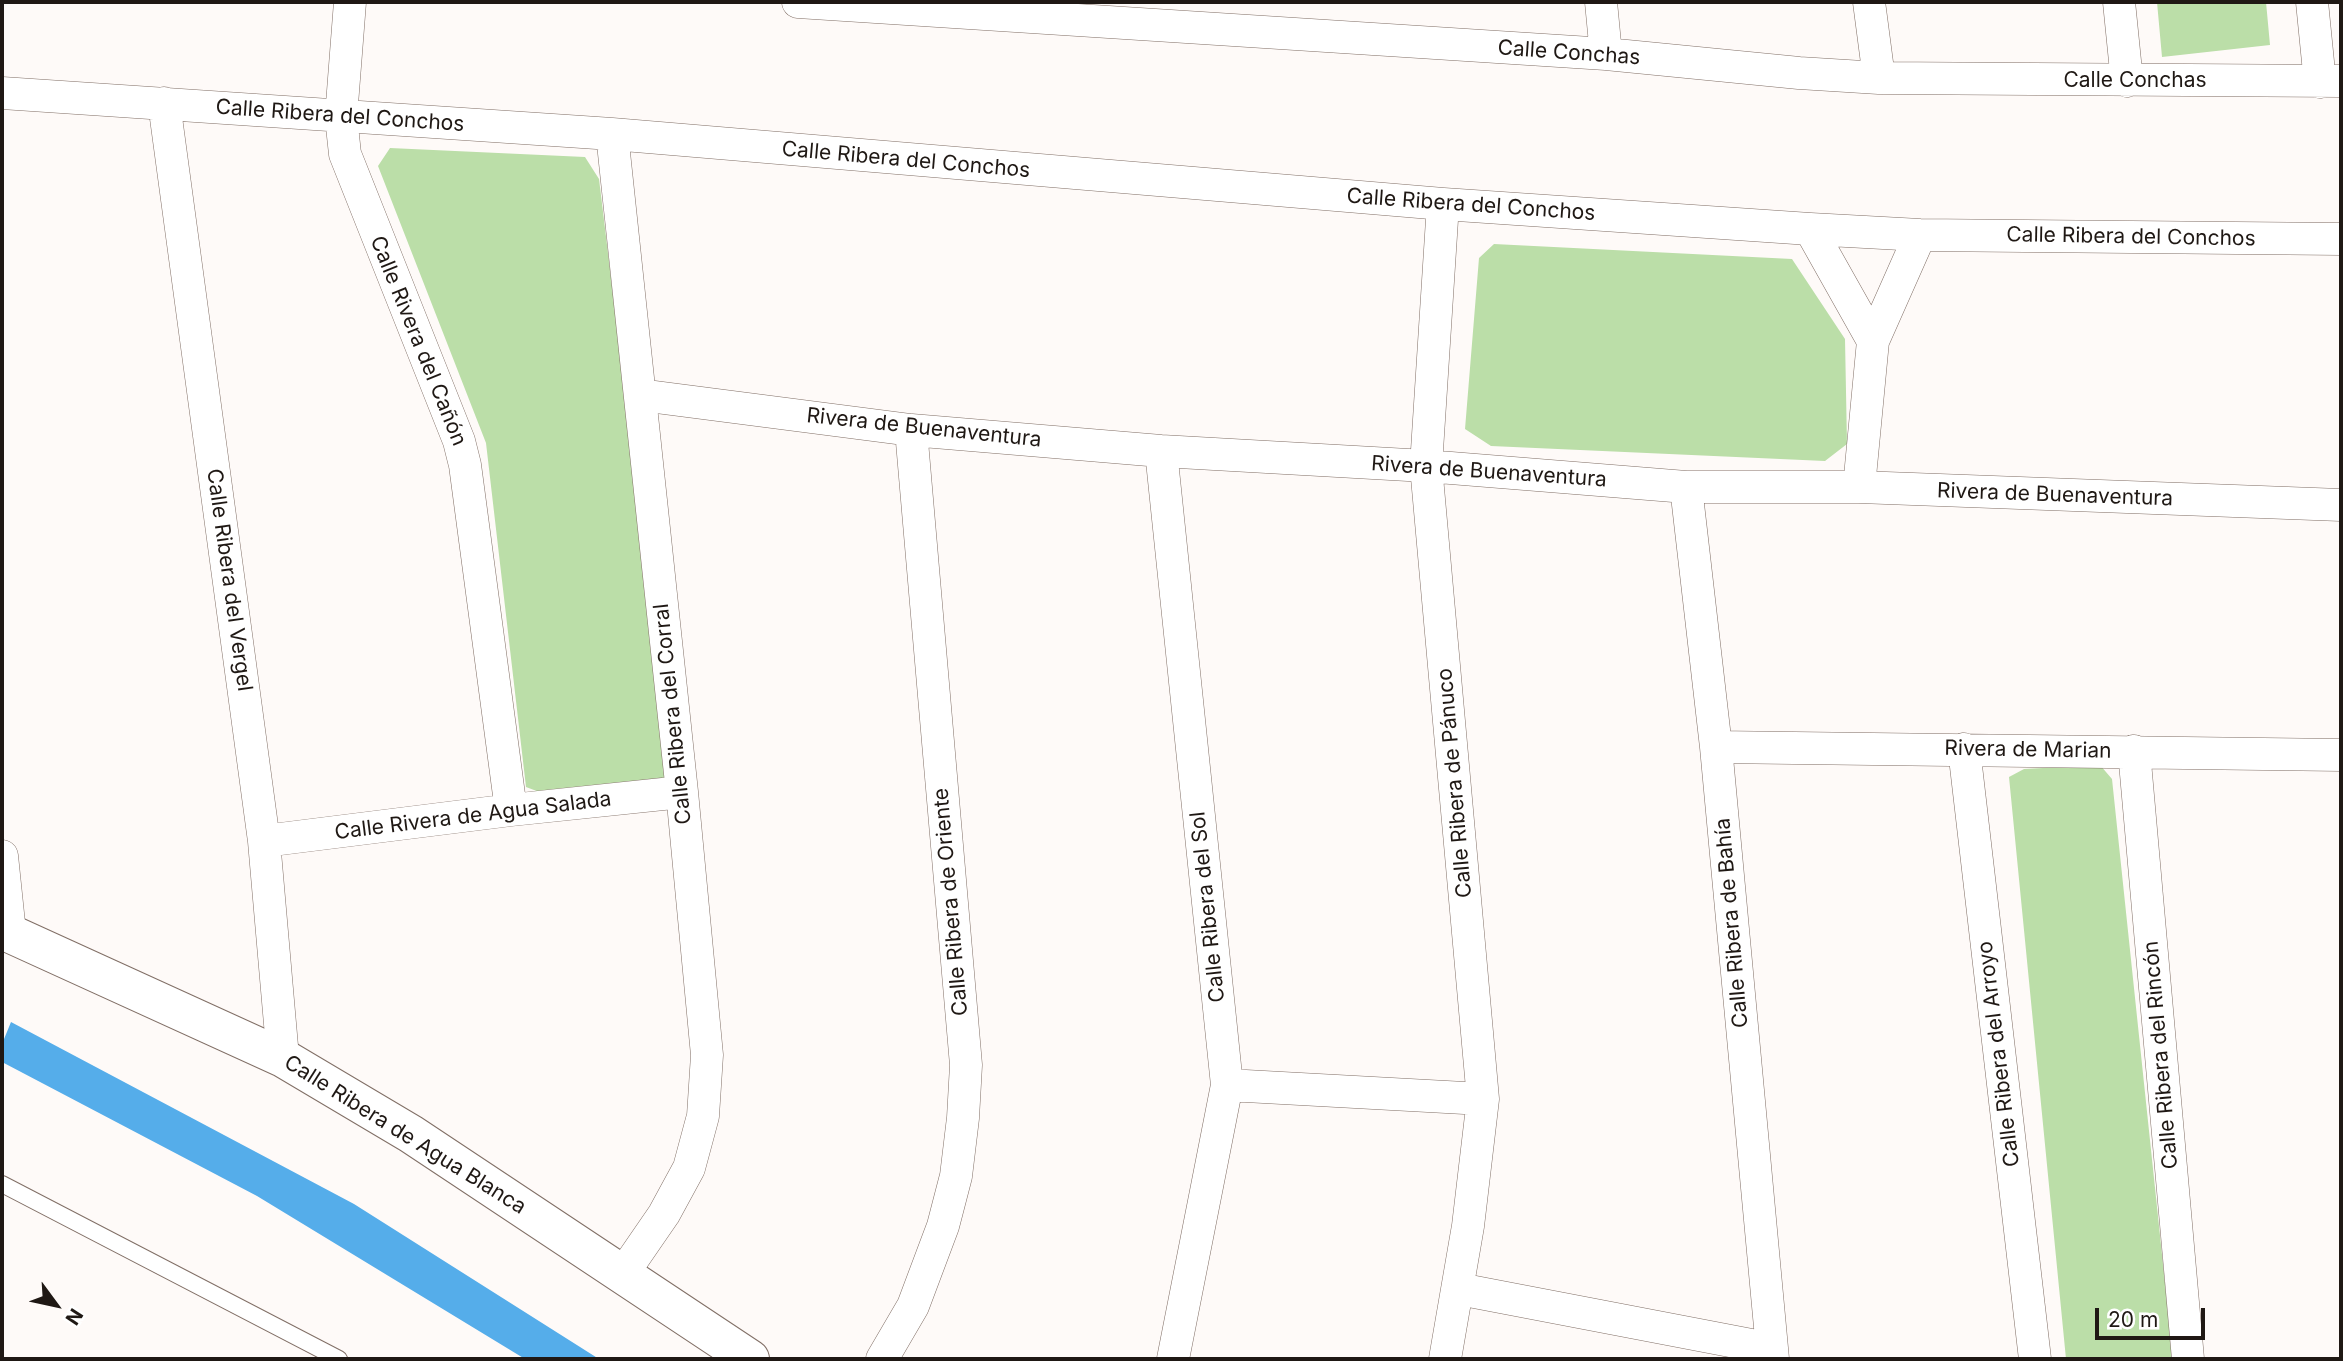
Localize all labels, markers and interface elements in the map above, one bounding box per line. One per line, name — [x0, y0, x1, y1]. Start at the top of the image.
street label: Calle Conchas — [1497, 35, 1641, 71]
street label: Calle Conchas — [2063, 68, 2207, 94]
street label: Calle Ribera del Conchos — [215, 95, 465, 137]
street label: Calle Ribera del Conchos — [781, 137, 1031, 183]
street label: Calle Ribera del Conchos — [1346, 184, 1596, 226]
street label: Calle Ribera del Conchos — [2006, 222, 2256, 252]
street label: Calle Rivera del Cañón — [364, 232, 472, 450]
street label: Rivera de Buenaventura — [805, 403, 1043, 453]
street label: Rivera de Buenaventura — [1370, 451, 1608, 493]
street label: Calle Ribera del Vergel — [201, 467, 257, 693]
street label: Rivera de Buenaventura — [1937, 478, 2173, 512]
street label: Calle Ribera del Corral — [649, 602, 697, 826]
street label: Calle Ribera de Pánuco — [1432, 667, 1478, 899]
street label: Rivera de Marian — [1944, 736, 2112, 764]
street label: Calle Rivera de Agua Salada — [333, 787, 613, 845]
street label: Calle Ribera de Oriente — [928, 787, 974, 1017]
street label: Calle Ribera del Sol — [1185, 810, 1231, 1004]
street label: Calle Ribera de Bahía — [1710, 817, 1754, 1029]
street label: Calle Ribera del Arroyo — [1973, 940, 2025, 1168]
street label: Calle Ribera del Rincón — [2138, 940, 2184, 1170]
street label: Calle Ribera de Agua Blanca — [279, 1050, 531, 1220]
north arrow — [21, 1270, 91, 1340]
scale bar — [2098, 1294, 2208, 1338]
text: N — [60, 1304, 88, 1329]
text: 20 m — [2108, 1307, 2158, 1332]

